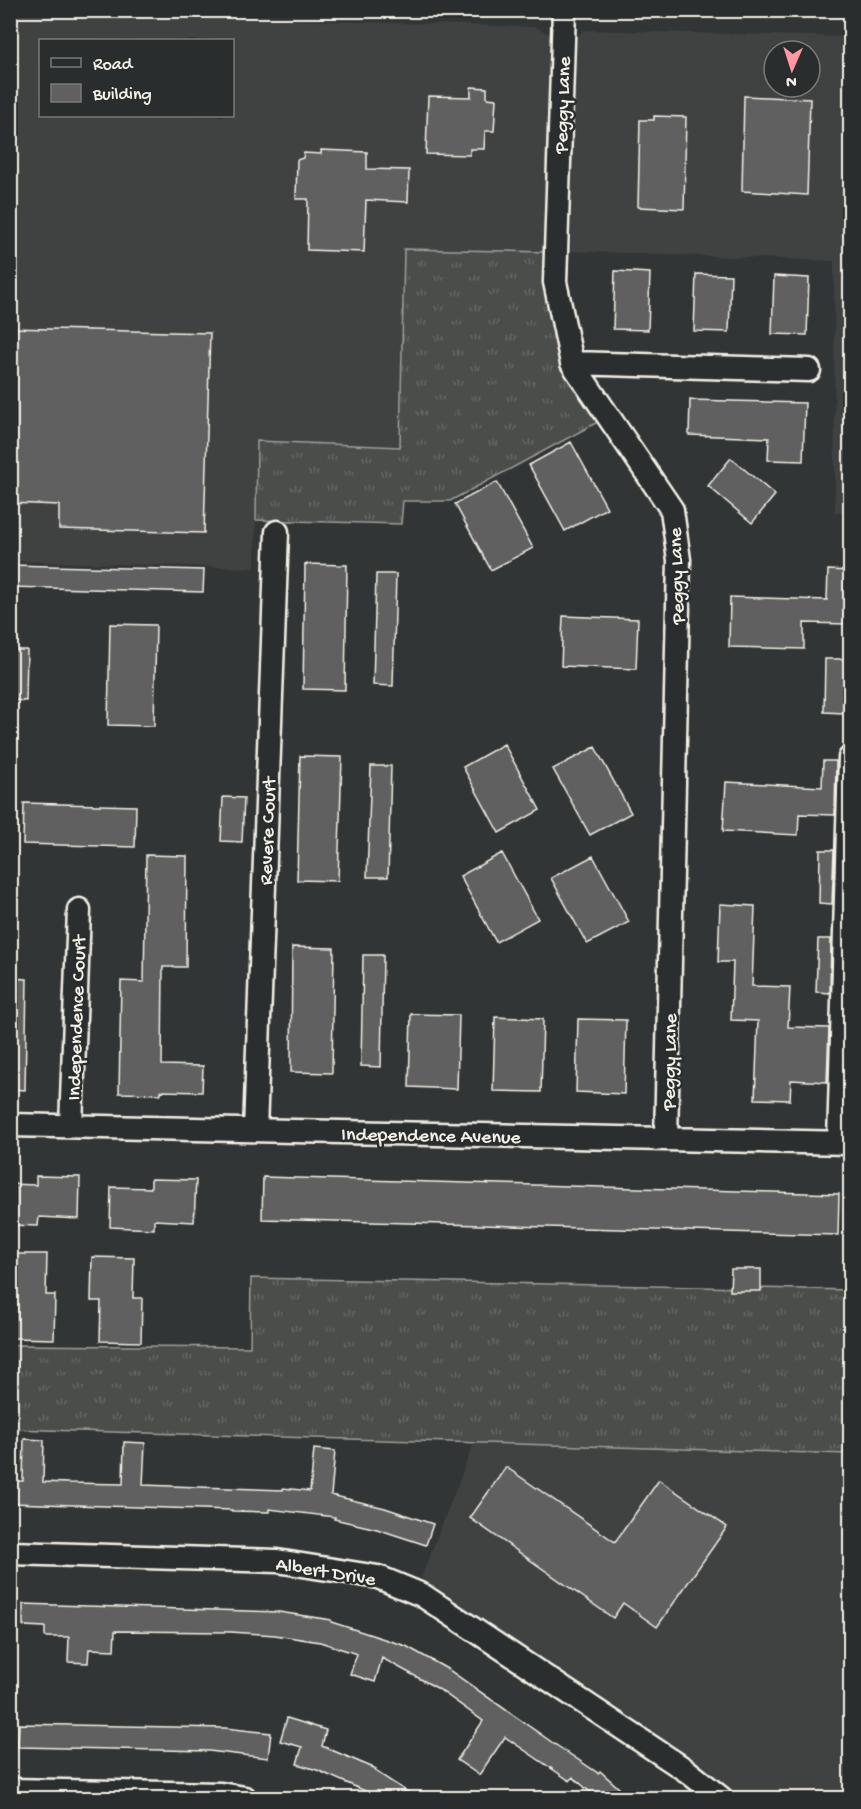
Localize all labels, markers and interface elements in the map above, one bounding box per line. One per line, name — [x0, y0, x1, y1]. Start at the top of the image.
legend — [39, 39, 234, 117]
north arrow — [762, 39, 822, 99]
text: Road — [93, 55, 134, 76]
street label: Peggy Lane — [551, 56, 578, 155]
text: N — [785, 71, 797, 90]
text: Building — [92, 85, 152, 106]
street label: Peggy Lane — [665, 526, 692, 626]
street label: Revere Court — [256, 775, 283, 885]
street label: Independence Court — [64, 933, 93, 1101]
street label: Peggy Lane — [659, 1013, 684, 1112]
street label: Independence Avenue — [341, 1124, 522, 1151]
street label: Albert Drive — [274, 1554, 378, 1593]

